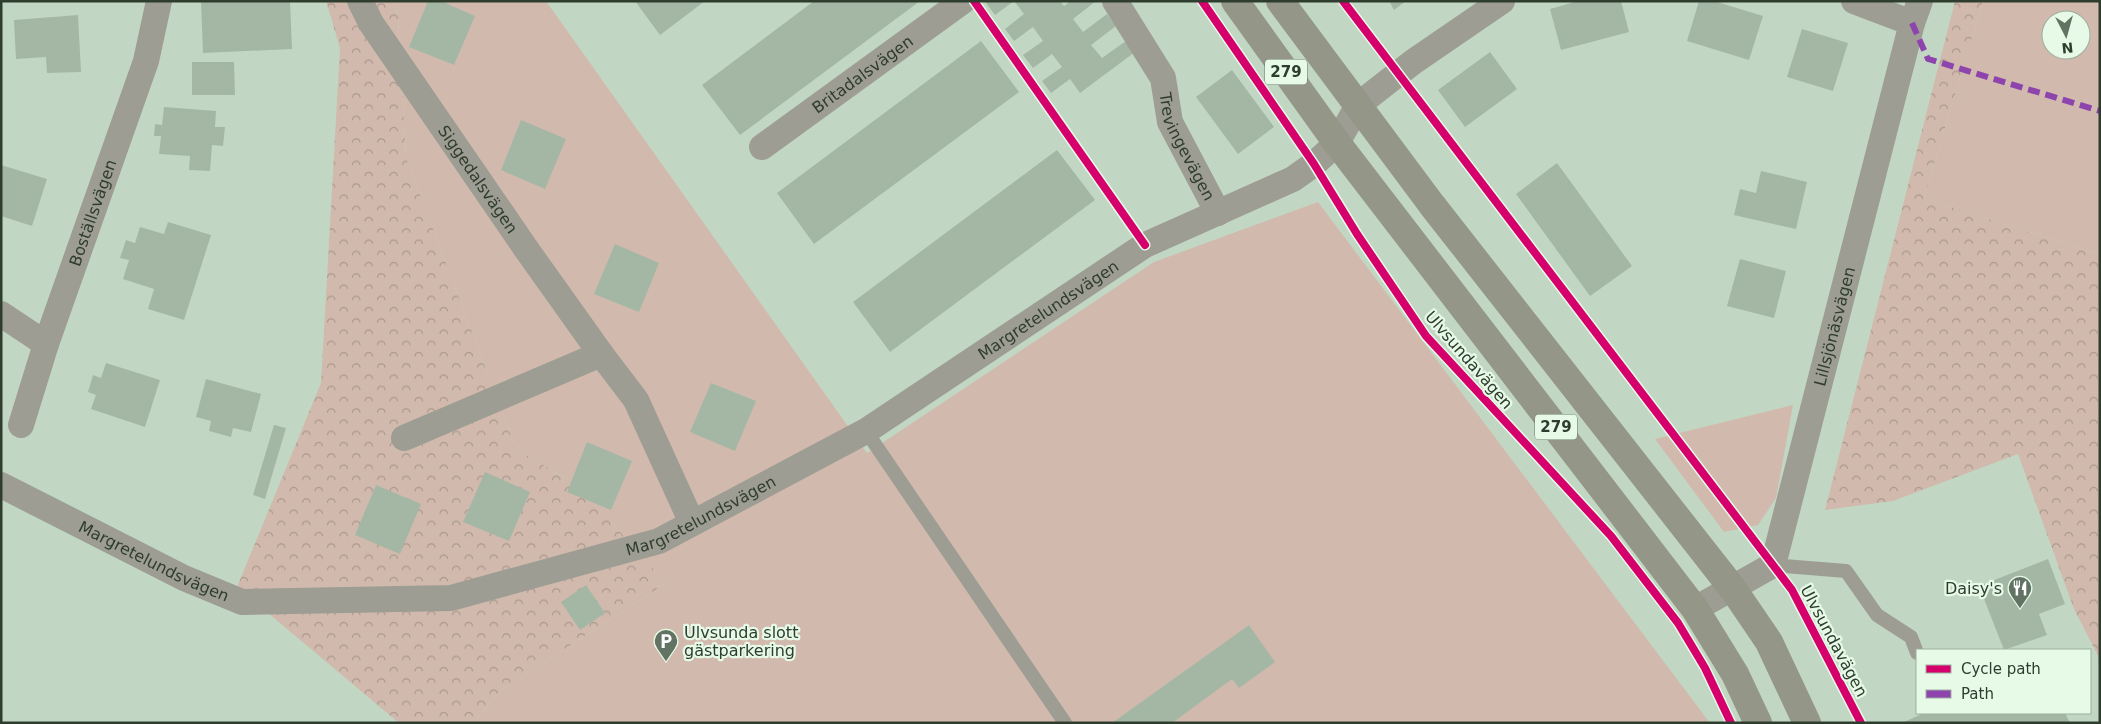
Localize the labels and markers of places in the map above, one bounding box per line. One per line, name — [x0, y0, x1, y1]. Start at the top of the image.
restaurant icon: Daisy's — [2007, 575, 2033, 609]
place label: Daisy's — [1945, 579, 2002, 598]
place label: Ulvsunda slott gästparkering — [684, 623, 798, 660]
parking icon: Ulvsunda slott gästparkering — [653, 628, 679, 662]

